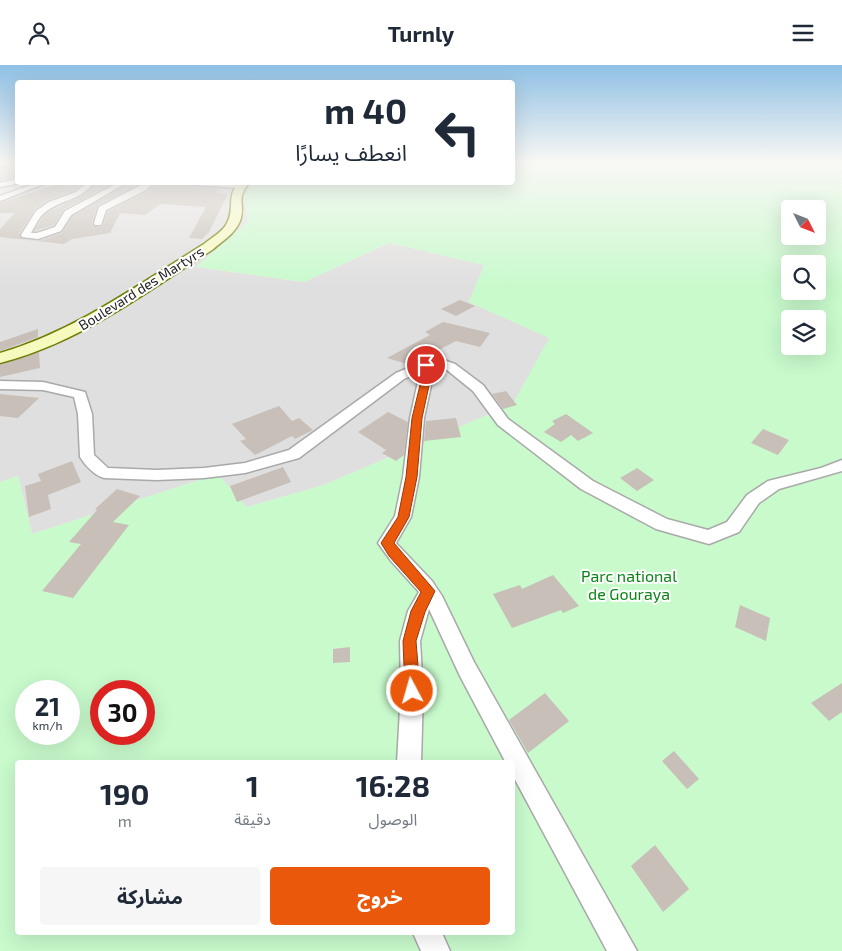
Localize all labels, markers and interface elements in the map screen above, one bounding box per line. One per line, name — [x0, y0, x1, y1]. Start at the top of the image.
icon: person — [25, 19, 53, 47]
icon: menu — [789, 19, 817, 47]
text: Turnly — [388, 20, 454, 46]
text: 40 m — [324, 89, 407, 131]
icon: left — [425, 100, 490, 165]
text: انعطف يسارًا — [295, 139, 407, 165]
north arrow — [781, 200, 826, 245]
map controls — [781, 200, 826, 355]
street label: Boulevard des Martyrs — [75, 242, 207, 334]
button: search — [781, 255, 826, 300]
button: layers — [781, 310, 826, 355]
pin — [405, 344, 447, 386]
icon: arrive — [412, 351, 440, 379]
park label: Parc national de Gouraya — [581, 566, 677, 603]
position arrow — [385, 664, 437, 716]
speed limit sign: 30 — [90, 680, 155, 745]
text: 21 — [35, 691, 60, 721]
text: km/h — [33, 718, 62, 732]
text: 1 — [246, 767, 259, 803]
text: 16:28 — [356, 767, 430, 803]
text: 190 — [100, 775, 149, 811]
text: دقيقة — [234, 809, 271, 828]
text: الوصول — [369, 809, 417, 828]
text: m — [118, 811, 132, 830]
button: مشاركة — [40, 867, 260, 925]
button: خروج — [270, 867, 490, 925]

